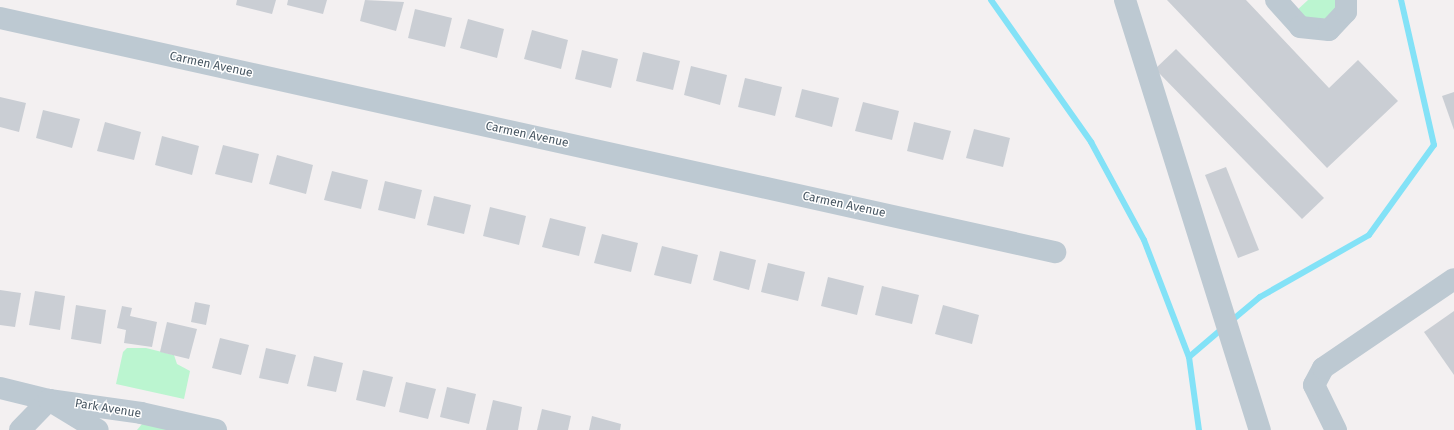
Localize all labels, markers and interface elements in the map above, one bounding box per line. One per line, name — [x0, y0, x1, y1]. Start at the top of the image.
street label: Carmen Avenue — [168, 49, 254, 81]
street label: Carmen Avenue — [484, 119, 570, 151]
street label: Carmen Avenue — [801, 189, 887, 221]
street label: Park Avenue — [74, 397, 142, 421]

